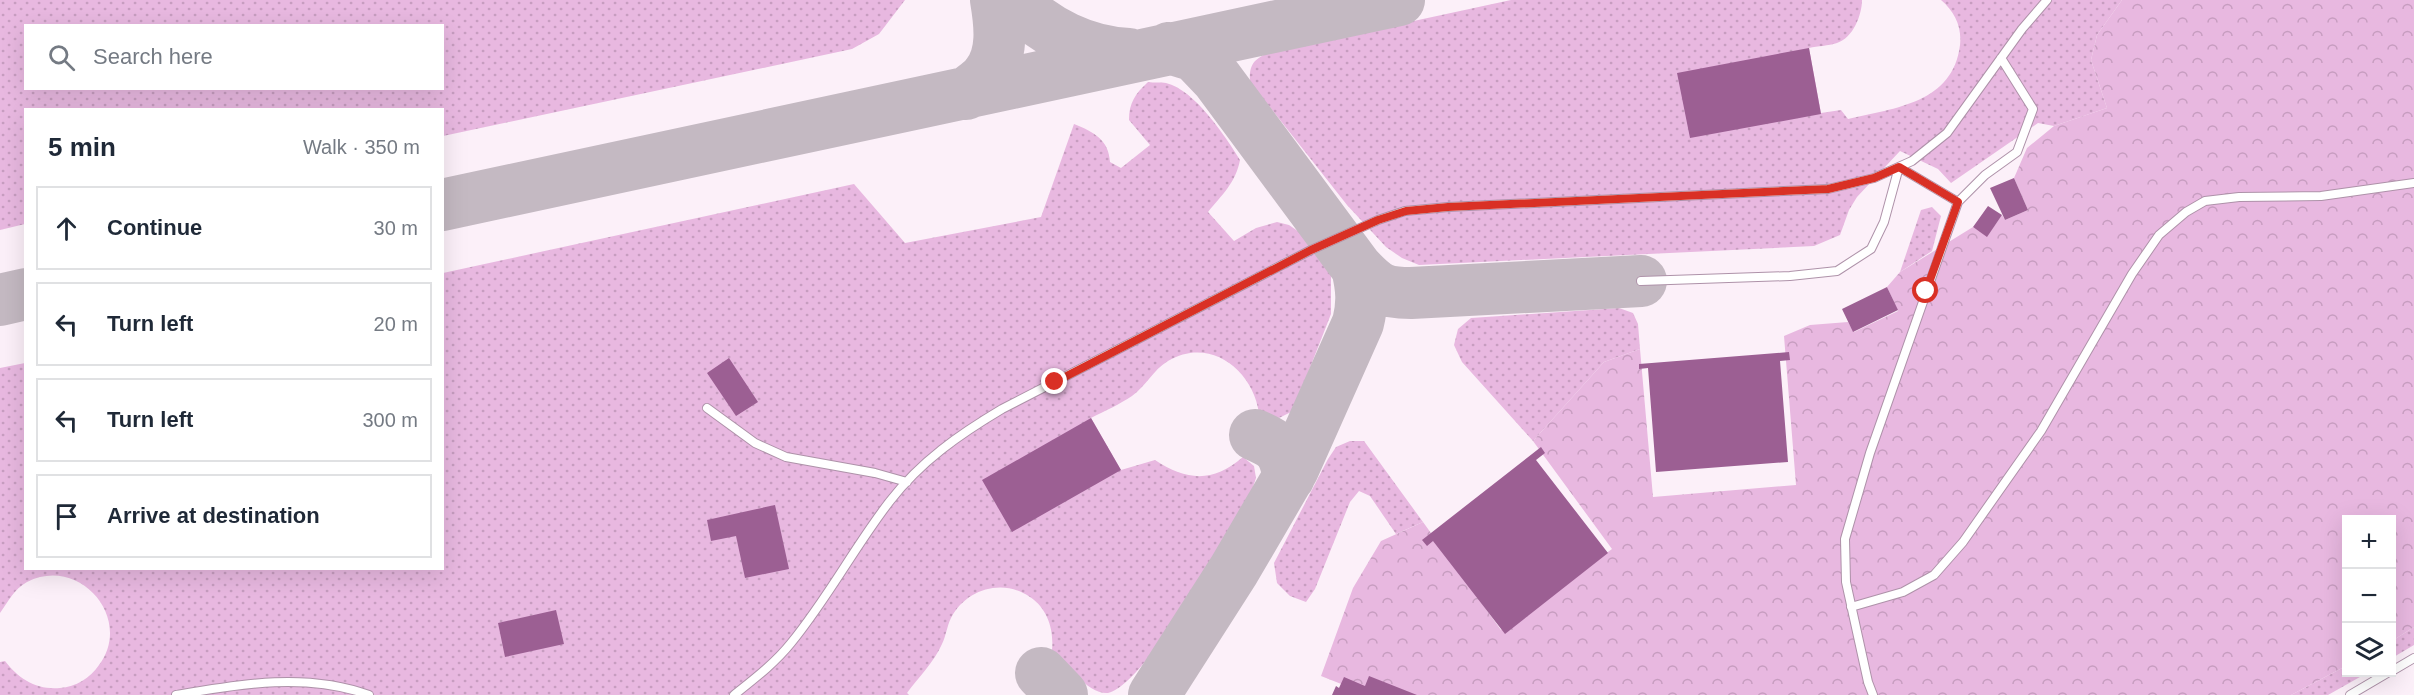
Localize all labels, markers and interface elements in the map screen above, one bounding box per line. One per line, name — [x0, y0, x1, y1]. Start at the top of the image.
search box — [24, 24, 444, 90]
icon: search — [45, 41, 78, 74]
text: Search here — [93, 44, 213, 69]
text: 5 min — [48, 132, 116, 162]
text: Walk · 350 m — [303, 136, 420, 158]
icon: ahead — [50, 212, 83, 245]
text: Continue — [107, 215, 202, 240]
text: 30 m — [374, 217, 418, 239]
route start — [1912, 277, 1938, 303]
icon: left — [50, 308, 83, 341]
text: Turn left — [107, 311, 193, 336]
text: 20 m — [374, 313, 418, 335]
route end — [1041, 368, 1067, 394]
icon: left — [50, 404, 83, 437]
text: Turn left — [107, 407, 193, 432]
text: 300 m — [362, 409, 418, 431]
icon: arrive — [50, 500, 83, 533]
text: Arrive at destination — [107, 503, 320, 528]
map controls — [2342, 515, 2396, 677]
button: + — [2342, 515, 2396, 569]
button: − — [2342, 569, 2396, 623]
button: layers — [2342, 623, 2396, 677]

